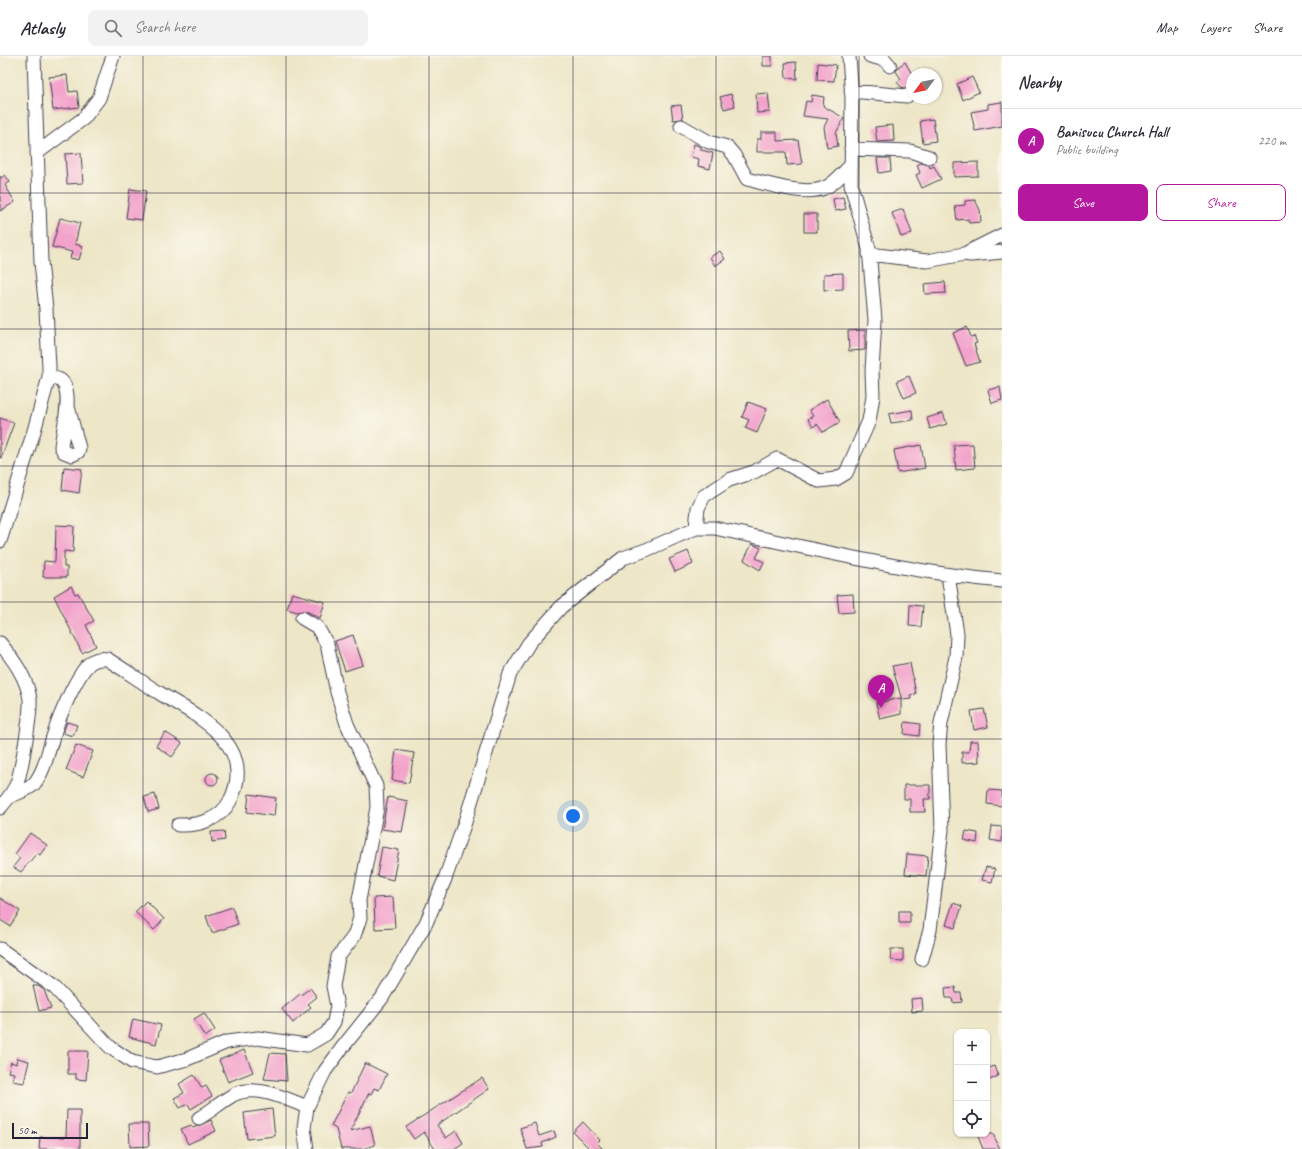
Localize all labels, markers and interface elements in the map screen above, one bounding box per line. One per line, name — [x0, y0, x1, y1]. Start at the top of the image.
search box — [88, 10, 368, 46]
text: Atlasly — [20, 16, 64, 40]
icon: search — [102, 17, 124, 39]
text: Search here — [134, 18, 195, 37]
text: Map — [1156, 19, 1178, 36]
text: Layers — [1200, 19, 1231, 36]
text: Share — [1253, 19, 1282, 36]
north arrow — [906, 68, 942, 104]
text: Nearby — [1018, 72, 1061, 93]
text: Banisucu Church Hall — [1056, 123, 1168, 142]
text: A — [1028, 133, 1034, 149]
text: 220 m — [1258, 133, 1286, 149]
text: Public building — [1056, 142, 1118, 158]
button: Save — [1018, 184, 1148, 221]
button: Share — [1156, 184, 1286, 221]
pin: A — [868, 675, 894, 708]
your location — [563, 806, 583, 826]
map controls — [954, 1029, 990, 1137]
button: + — [954, 1029, 990, 1065]
button: − — [954, 1065, 990, 1101]
button: locate — [954, 1101, 990, 1137]
scale bar — [12, 1121, 88, 1140]
text: 50 m — [18, 1123, 37, 1137]

